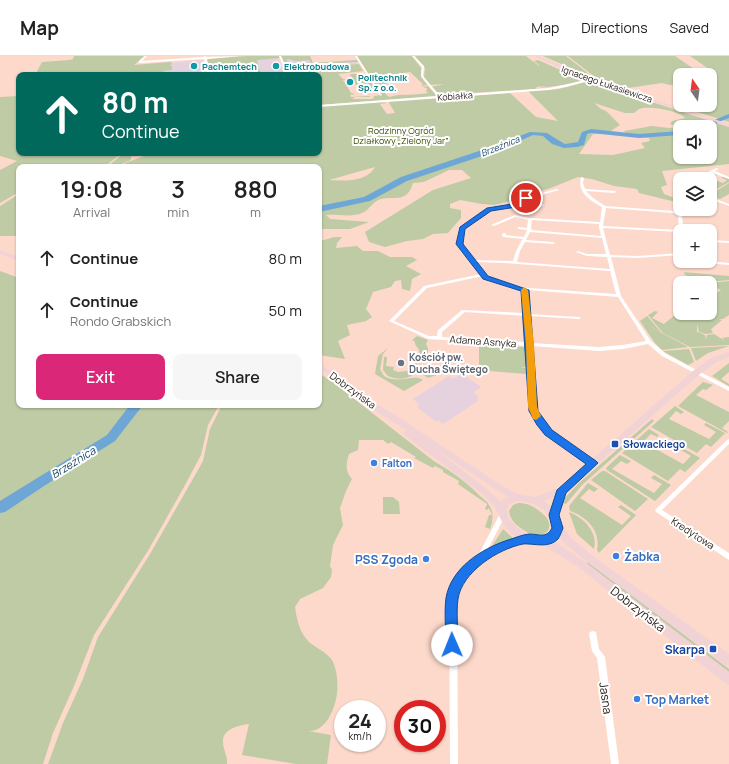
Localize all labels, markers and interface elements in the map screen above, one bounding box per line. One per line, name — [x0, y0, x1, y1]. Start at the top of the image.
text: Map — [20, 15, 59, 41]
text: Map — [531, 18, 559, 37]
text: Directions — [581, 18, 648, 37]
text: Saved — [670, 18, 709, 37]
place label: Pachemtech — [202, 60, 257, 73]
place label: Elektrobudowa — [284, 60, 349, 73]
marker: Pachemtech — [189, 61, 199, 71]
marker: Elektrobudowa — [271, 61, 281, 71]
street label: Ignacego Łukasiewicza — [560, 62, 654, 106]
north arrow — [673, 68, 717, 112]
map controls — [673, 68, 717, 320]
place label: Politechnik Sp. z o.o. — [358, 71, 408, 94]
marker: Politechnik Sp. z o.o. — [345, 77, 355, 87]
text: 80 m — [102, 83, 168, 121]
icon: ahead — [36, 88, 88, 140]
street label: Kobiałka — [437, 88, 473, 104]
text: Continue — [102, 119, 180, 143]
button: sound — [673, 120, 717, 164]
park label: Rodzinny Ogród Działkowy „Zielony Jar” — [353, 124, 449, 147]
water label: Brzeźnica — [479, 132, 522, 160]
text: 19:08 — [60, 172, 123, 205]
text: 3 — [171, 172, 185, 205]
text: 880 — [233, 172, 278, 205]
button: layers — [673, 172, 717, 216]
pin — [509, 181, 543, 215]
icon: arrive — [515, 187, 537, 209]
text: Arrival — [73, 203, 110, 221]
text: min — [167, 203, 189, 221]
text: m — [250, 203, 261, 221]
button: + — [673, 224, 717, 268]
icon: ahead — [36, 247, 58, 269]
text: Continue — [70, 248, 138, 269]
text: 80 m — [268, 248, 302, 269]
button: − — [673, 276, 717, 320]
text: Continue — [70, 291, 138, 312]
icon: ahead — [36, 299, 58, 321]
text: 50 m — [268, 300, 302, 321]
text: Rondo Grabskich — [70, 312, 171, 330]
street label: Adama Asnyka — [449, 332, 517, 350]
place label: Kościół pw. Ducha Świętego — [409, 350, 488, 376]
button: Exit — [36, 354, 165, 400]
button: Share — [173, 354, 302, 400]
marker: Kościół pw. Ducha Świętego — [396, 358, 406, 368]
street label: Dobrzyńska — [327, 368, 379, 412]
place label: Słowackiego — [623, 437, 685, 451]
marker: Słowackiego — [610, 439, 620, 449]
water label: Brzeźnica — [48, 442, 99, 482]
place label: Falton — [382, 456, 412, 470]
marker: Falton — [369, 458, 379, 468]
street label: Kredytowa — [668, 514, 718, 552]
place label: Żabka — [624, 548, 660, 565]
place label: PSS Zgoda — [355, 551, 418, 568]
marker: Żabka — [611, 551, 621, 561]
marker: PSS Zgoda — [421, 554, 431, 564]
street label: Dobrzyńska — [607, 582, 669, 636]
position arrow — [431, 624, 473, 666]
place label: Skarpa — [665, 641, 705, 658]
marker: Skarpa — [708, 644, 718, 654]
street label: Jasna — [595, 681, 617, 715]
place label: Top Market — [645, 691, 709, 708]
marker: Top Market — [632, 694, 642, 704]
speed limit sign: 30 — [394, 700, 446, 752]
text: 24 — [348, 707, 372, 734]
text: km/h — [348, 729, 372, 743]

